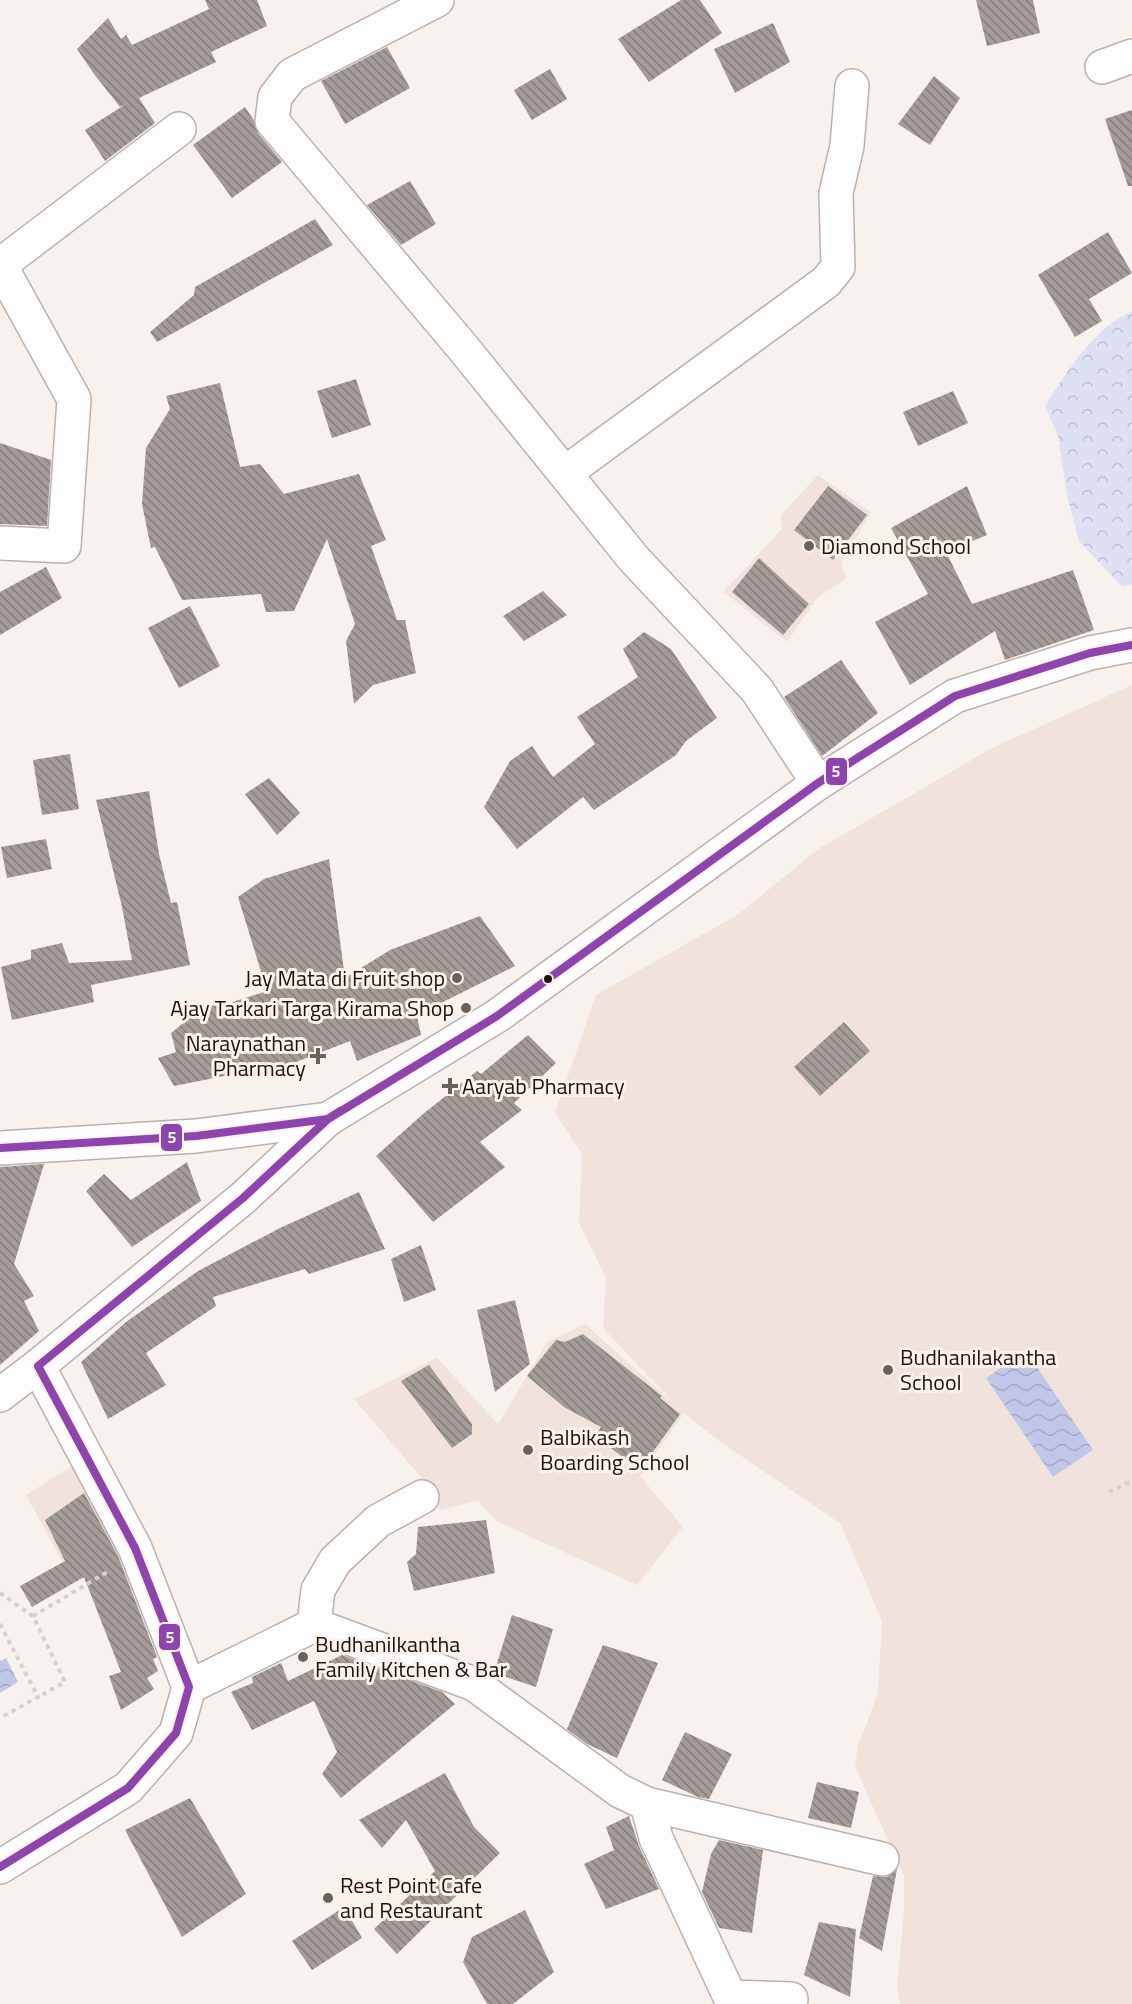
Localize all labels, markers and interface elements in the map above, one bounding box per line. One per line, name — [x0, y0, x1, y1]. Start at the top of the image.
place label: Diamond School — [821, 529, 971, 563]
marker: Diamond School — [802, 539, 816, 553]
line badge: 5 — [825, 757, 848, 786]
text: 5 — [832, 759, 841, 783]
place label: Jay Mata di Fruit shop — [245, 961, 445, 995]
marker: Jay Mata di Fruit shop — [450, 971, 464, 985]
unlabelled marker — [542, 973, 554, 985]
place label: Ajay Tarkari Targa Kirama Shop — [170, 991, 454, 1025]
marker: Ajay Tarkari Targa Kirama Shop — [459, 1001, 473, 1015]
place label: Naraynathan Pharmacy — [186, 1026, 306, 1085]
marker: Naraynathan Pharmacy — [311, 1049, 325, 1063]
place label: Aaryab Pharmacy — [462, 1069, 625, 1103]
marker: Aaryab Pharmacy — [443, 1079, 457, 1093]
line badge: 5 — [160, 1123, 183, 1152]
text: 5 — [168, 1125, 177, 1149]
place label: Budhanilakantha School — [900, 1340, 1056, 1399]
marker: Budhanilakantha School — [881, 1363, 895, 1377]
place label: Balbikash Boarding School — [540, 1420, 690, 1479]
marker: Balbikash Boarding School — [521, 1443, 535, 1457]
line badge: 5 — [158, 1623, 181, 1651]
text: 5 — [166, 1625, 175, 1649]
place label: Budhanilkantha Family Kitchen & Bar — [315, 1627, 507, 1686]
marker: Budhanilkantha Family Kitchen & Bar — [296, 1650, 310, 1664]
place label: Rest Point Cafe and Restaurant — [340, 1868, 483, 1927]
marker: Rest Point Cafe and Restaurant — [321, 1891, 335, 1905]

